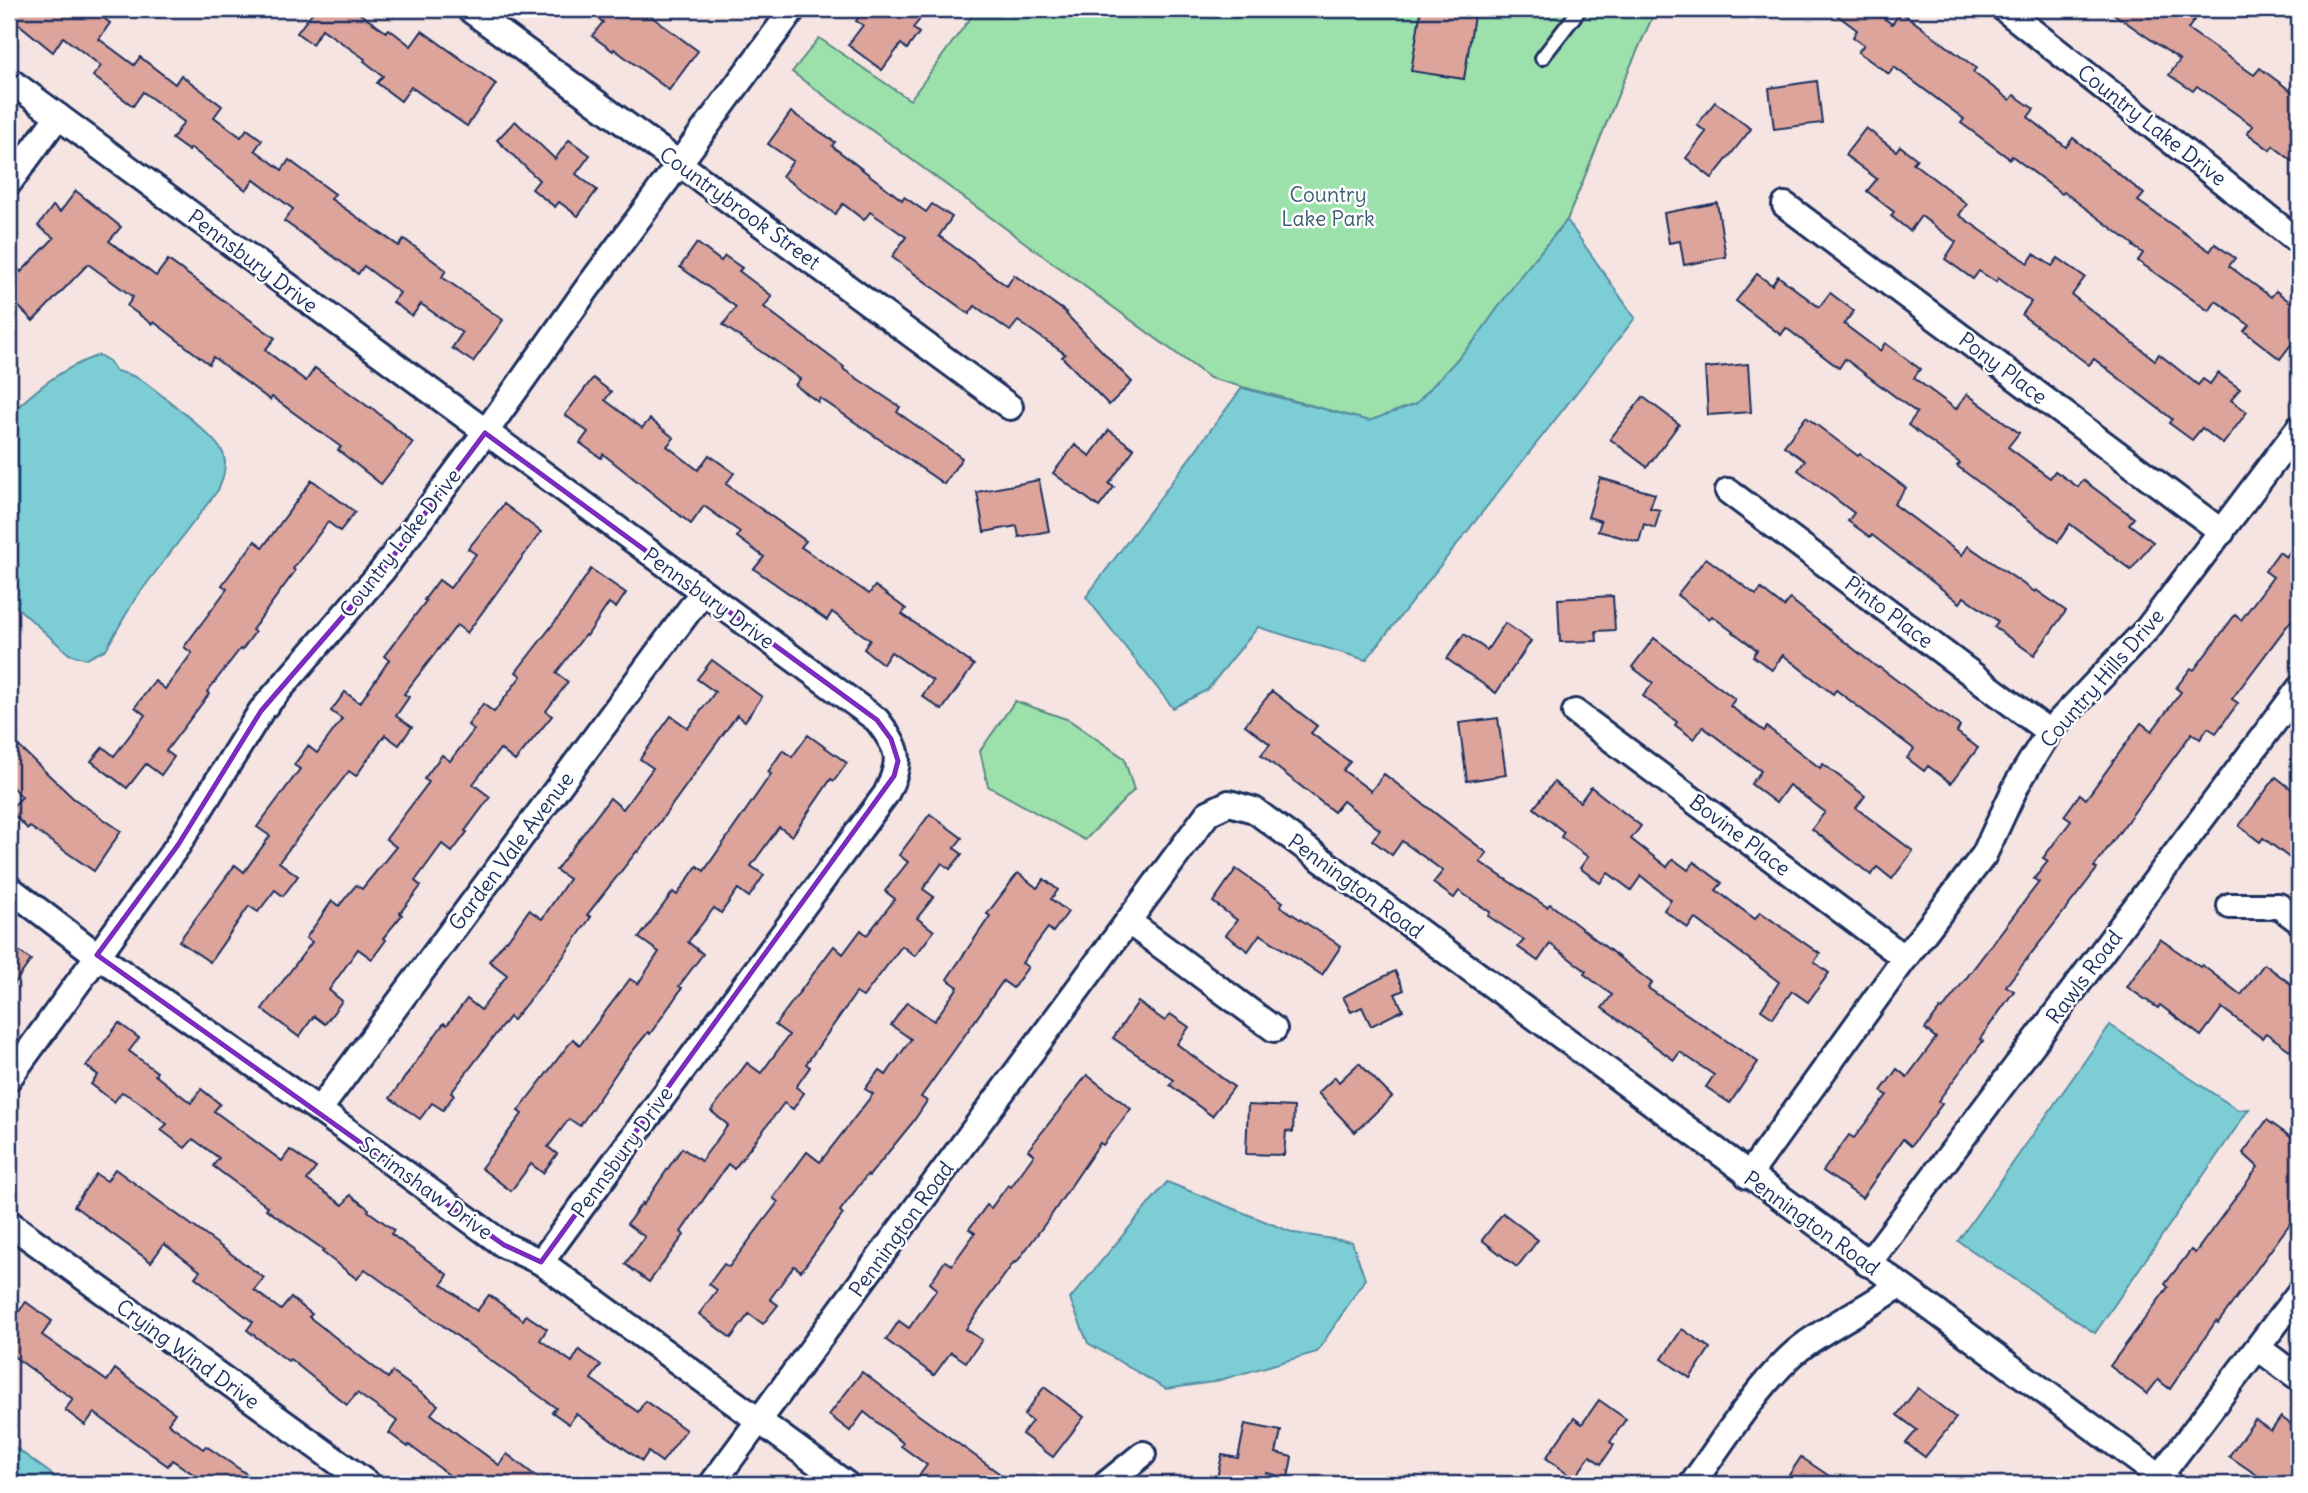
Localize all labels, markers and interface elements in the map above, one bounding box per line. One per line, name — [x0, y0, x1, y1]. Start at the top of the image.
street label: Country Lake Drive — [2072, 58, 2232, 192]
street label: Countrybrook Street — [654, 140, 826, 276]
park label: Country Lake Park — [1281, 181, 1375, 232]
street label: Pennsbury Drive — [183, 203, 323, 319]
street label: Pony Place — [1953, 326, 2053, 410]
street label: Country Lake Drive — [333, 463, 467, 623]
street label: Pennsbury Drive — [638, 541, 780, 655]
street label: Pinto Place — [1839, 570, 1939, 654]
street label: Country Hills Drive — [2034, 603, 2170, 753]
street label: Garden Vale Avenue — [442, 766, 580, 936]
street label: Bovine Place — [1684, 788, 1796, 882]
street label: Pennington Road — [1283, 828, 1429, 944]
street label: Rawls Road — [2040, 925, 2128, 1029]
street label: Pennsbury Drive — [565, 1081, 679, 1223]
street label: Scrimshaw Drive — [354, 1130, 498, 1246]
street label: Pennington Road — [843, 1156, 959, 1302]
street label: Pennington Road — [1739, 1165, 1885, 1281]
street label: Crying Wind Drive — [111, 1293, 265, 1415]

